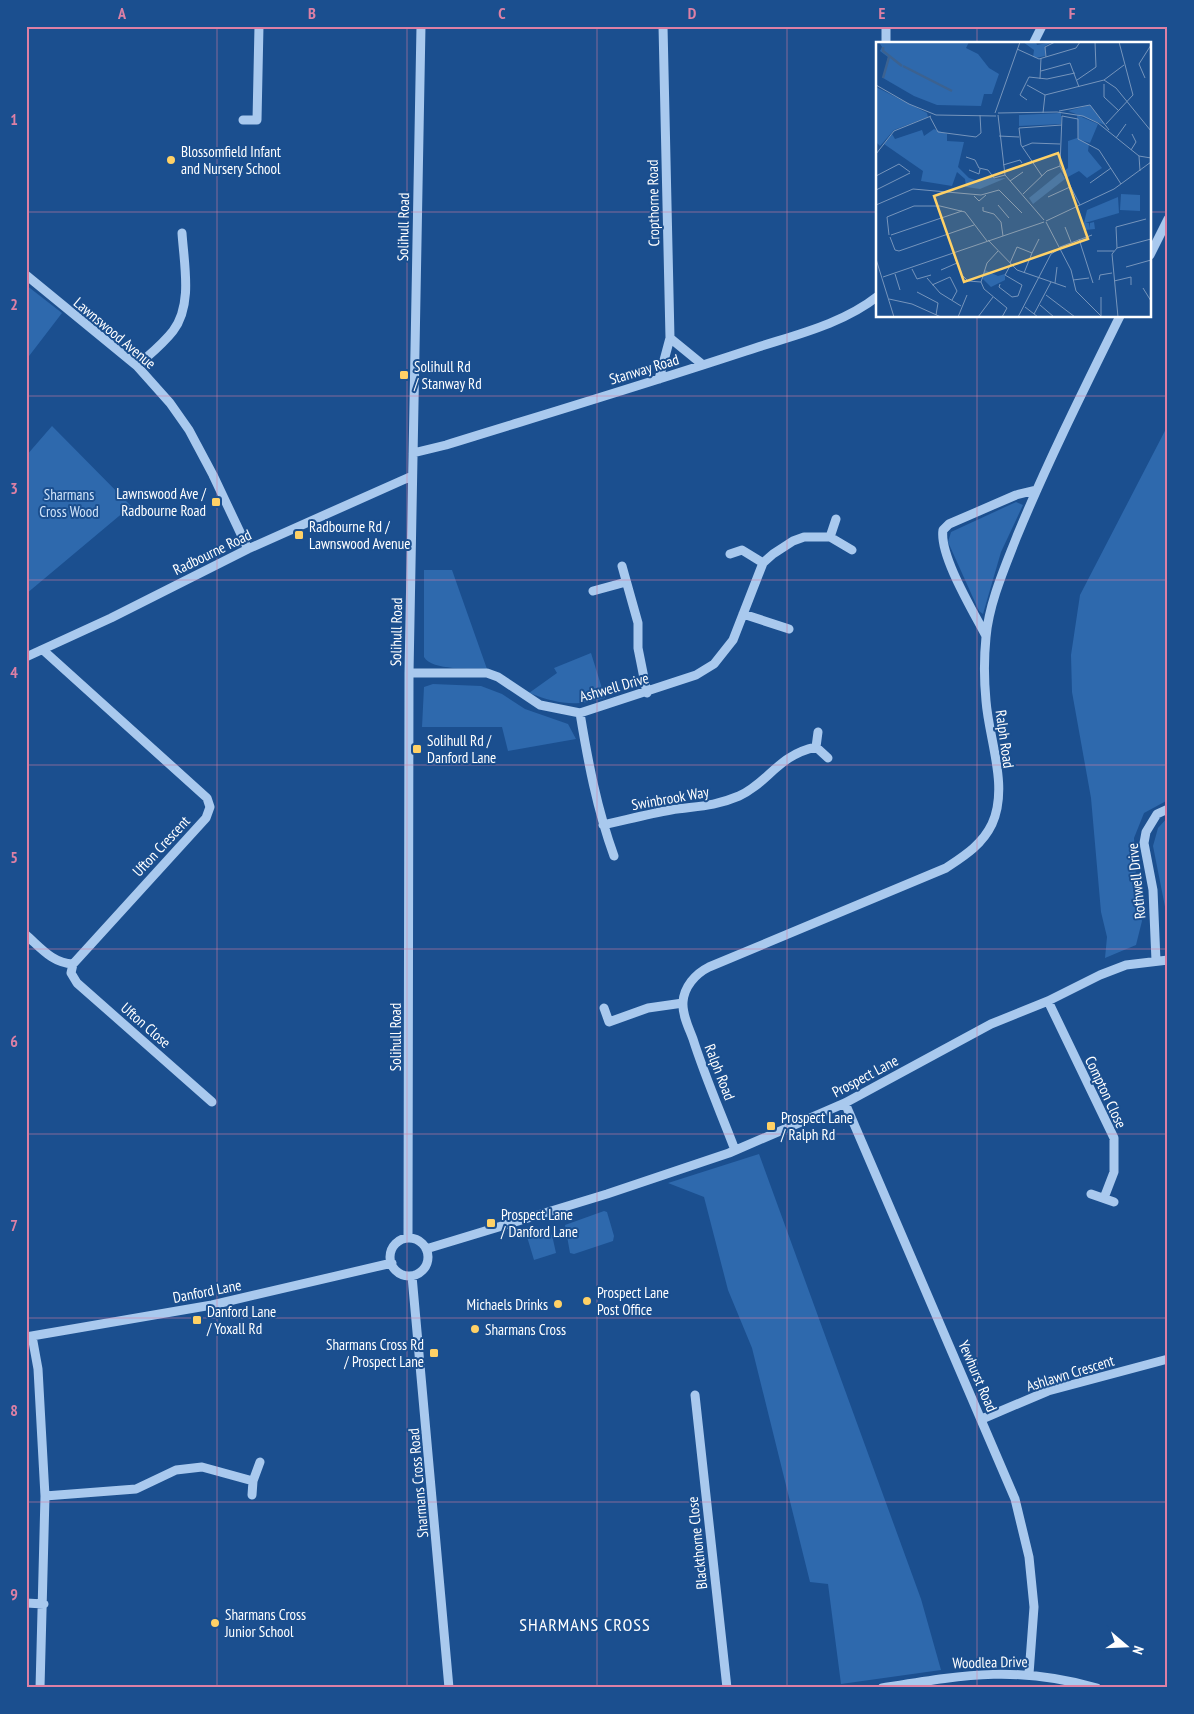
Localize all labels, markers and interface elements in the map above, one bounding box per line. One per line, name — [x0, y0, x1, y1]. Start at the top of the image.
text: A — [117, 3, 127, 23]
text: B — [308, 3, 316, 23]
text: C — [498, 3, 506, 23]
text: D — [688, 3, 697, 23]
text: E — [879, 3, 886, 23]
text: F — [1069, 3, 1076, 23]
inset map — [876, 42, 1152, 318]
text: 1 — [10, 109, 18, 129]
place label: Blossomfield Infant and Nursery School — [181, 142, 281, 178]
marker: Blossomfield Infant and Nursery School — [165, 154, 177, 166]
street label: Cropthorne Road — [643, 160, 663, 246]
street label: Solihull Road — [393, 193, 413, 261]
street label: Lawnswood Avenue — [70, 293, 160, 373]
text: 2 — [10, 294, 18, 314]
street label: Stanway Road — [607, 349, 681, 389]
place label: Solihull Rd / Stanway Rd — [413, 357, 482, 393]
marker: Solihull Rd / Stanway Rd — [398, 369, 410, 381]
text: 3 — [10, 478, 18, 498]
place label: Lawnswood Ave / Radbourne Road — [116, 484, 207, 520]
park label: Sharmans Cross Wood — [39, 485, 99, 521]
marker: Lawnswood Ave / Radbourne Road — [210, 496, 222, 508]
place label: Radbourne Rd / Lawnswood Avenue — [309, 517, 410, 553]
street label: Radbourne Road — [170, 525, 254, 579]
marker: Radbourne Rd / Lawnswood Avenue — [293, 529, 305, 541]
street label: Solihull Road — [386, 598, 406, 666]
text: 4 — [10, 662, 18, 682]
street label: Ashwell Drive — [577, 668, 651, 706]
street label: Ralph Road — [992, 709, 1018, 769]
place label: Solihull Rd / Danford Lane — [427, 731, 496, 767]
marker: Solihull Rd / Danford Lane — [411, 743, 423, 755]
street label: Swinbrook Way — [630, 782, 711, 814]
street label: Ufton Crescent — [128, 812, 194, 880]
street label: Rothwell Drive — [1123, 842, 1149, 920]
text: 5 — [10, 847, 18, 867]
street label: Ufton Close — [117, 998, 175, 1052]
street label: Solihull Road — [386, 1003, 405, 1071]
text: 6 — [10, 1031, 18, 1051]
street label: Ralph Road — [701, 1041, 739, 1103]
street label: Prospect Lane — [829, 1051, 901, 1101]
street label: Compton Close — [1081, 1053, 1131, 1131]
place label: Prospect Lane / Ralph Rd — [780, 1108, 853, 1144]
marker: Prospect Lane / Ralph Rd — [765, 1120, 777, 1132]
place label: Prospect Lane / Danford Lane — [500, 1205, 578, 1241]
text: 7 — [10, 1215, 18, 1235]
marker: Prospect Lane / Danford Lane — [485, 1217, 497, 1229]
street label: Danford Lane — [171, 1275, 243, 1307]
place label: Prospect Lane Post Office — [597, 1283, 669, 1319]
place label: Michaels Drinks — [467, 1295, 548, 1314]
marker: Prospect Lane Post Office — [581, 1295, 593, 1307]
marker: Michaels Drinks — [552, 1298, 564, 1310]
place label: Danford Lane / Yoxall Rd — [206, 1302, 276, 1338]
marker: Danford Lane / Yoxall Rd — [191, 1314, 203, 1326]
place label: Sharmans Cross — [485, 1320, 566, 1339]
marker: Sharmans Cross — [469, 1323, 481, 1335]
place label: Sharmans Cross Rd / Prospect Lane — [326, 1335, 424, 1371]
street label: Yewhurst Road — [954, 1337, 1002, 1415]
marker: Sharmans Cross Rd / Prospect Lane — [428, 1347, 440, 1359]
street label: Ashlawn Crescent — [1024, 1351, 1116, 1395]
text: 8 — [10, 1400, 18, 1420]
street label: Sharmans Cross Road — [404, 1427, 432, 1539]
street label: Blackthorne Close — [683, 1496, 711, 1590]
text: 9 — [10, 1584, 18, 1604]
place label: Sharmans Cross Junior School — [224, 1605, 306, 1641]
district label: SHARMANS CROSS — [519, 1613, 651, 1636]
marker: Sharmans Cross Junior School — [209, 1617, 221, 1629]
north arrow — [1102, 1622, 1152, 1672]
text: N — [1129, 1644, 1148, 1657]
street label: Woodlea Drive — [952, 1652, 1028, 1672]

